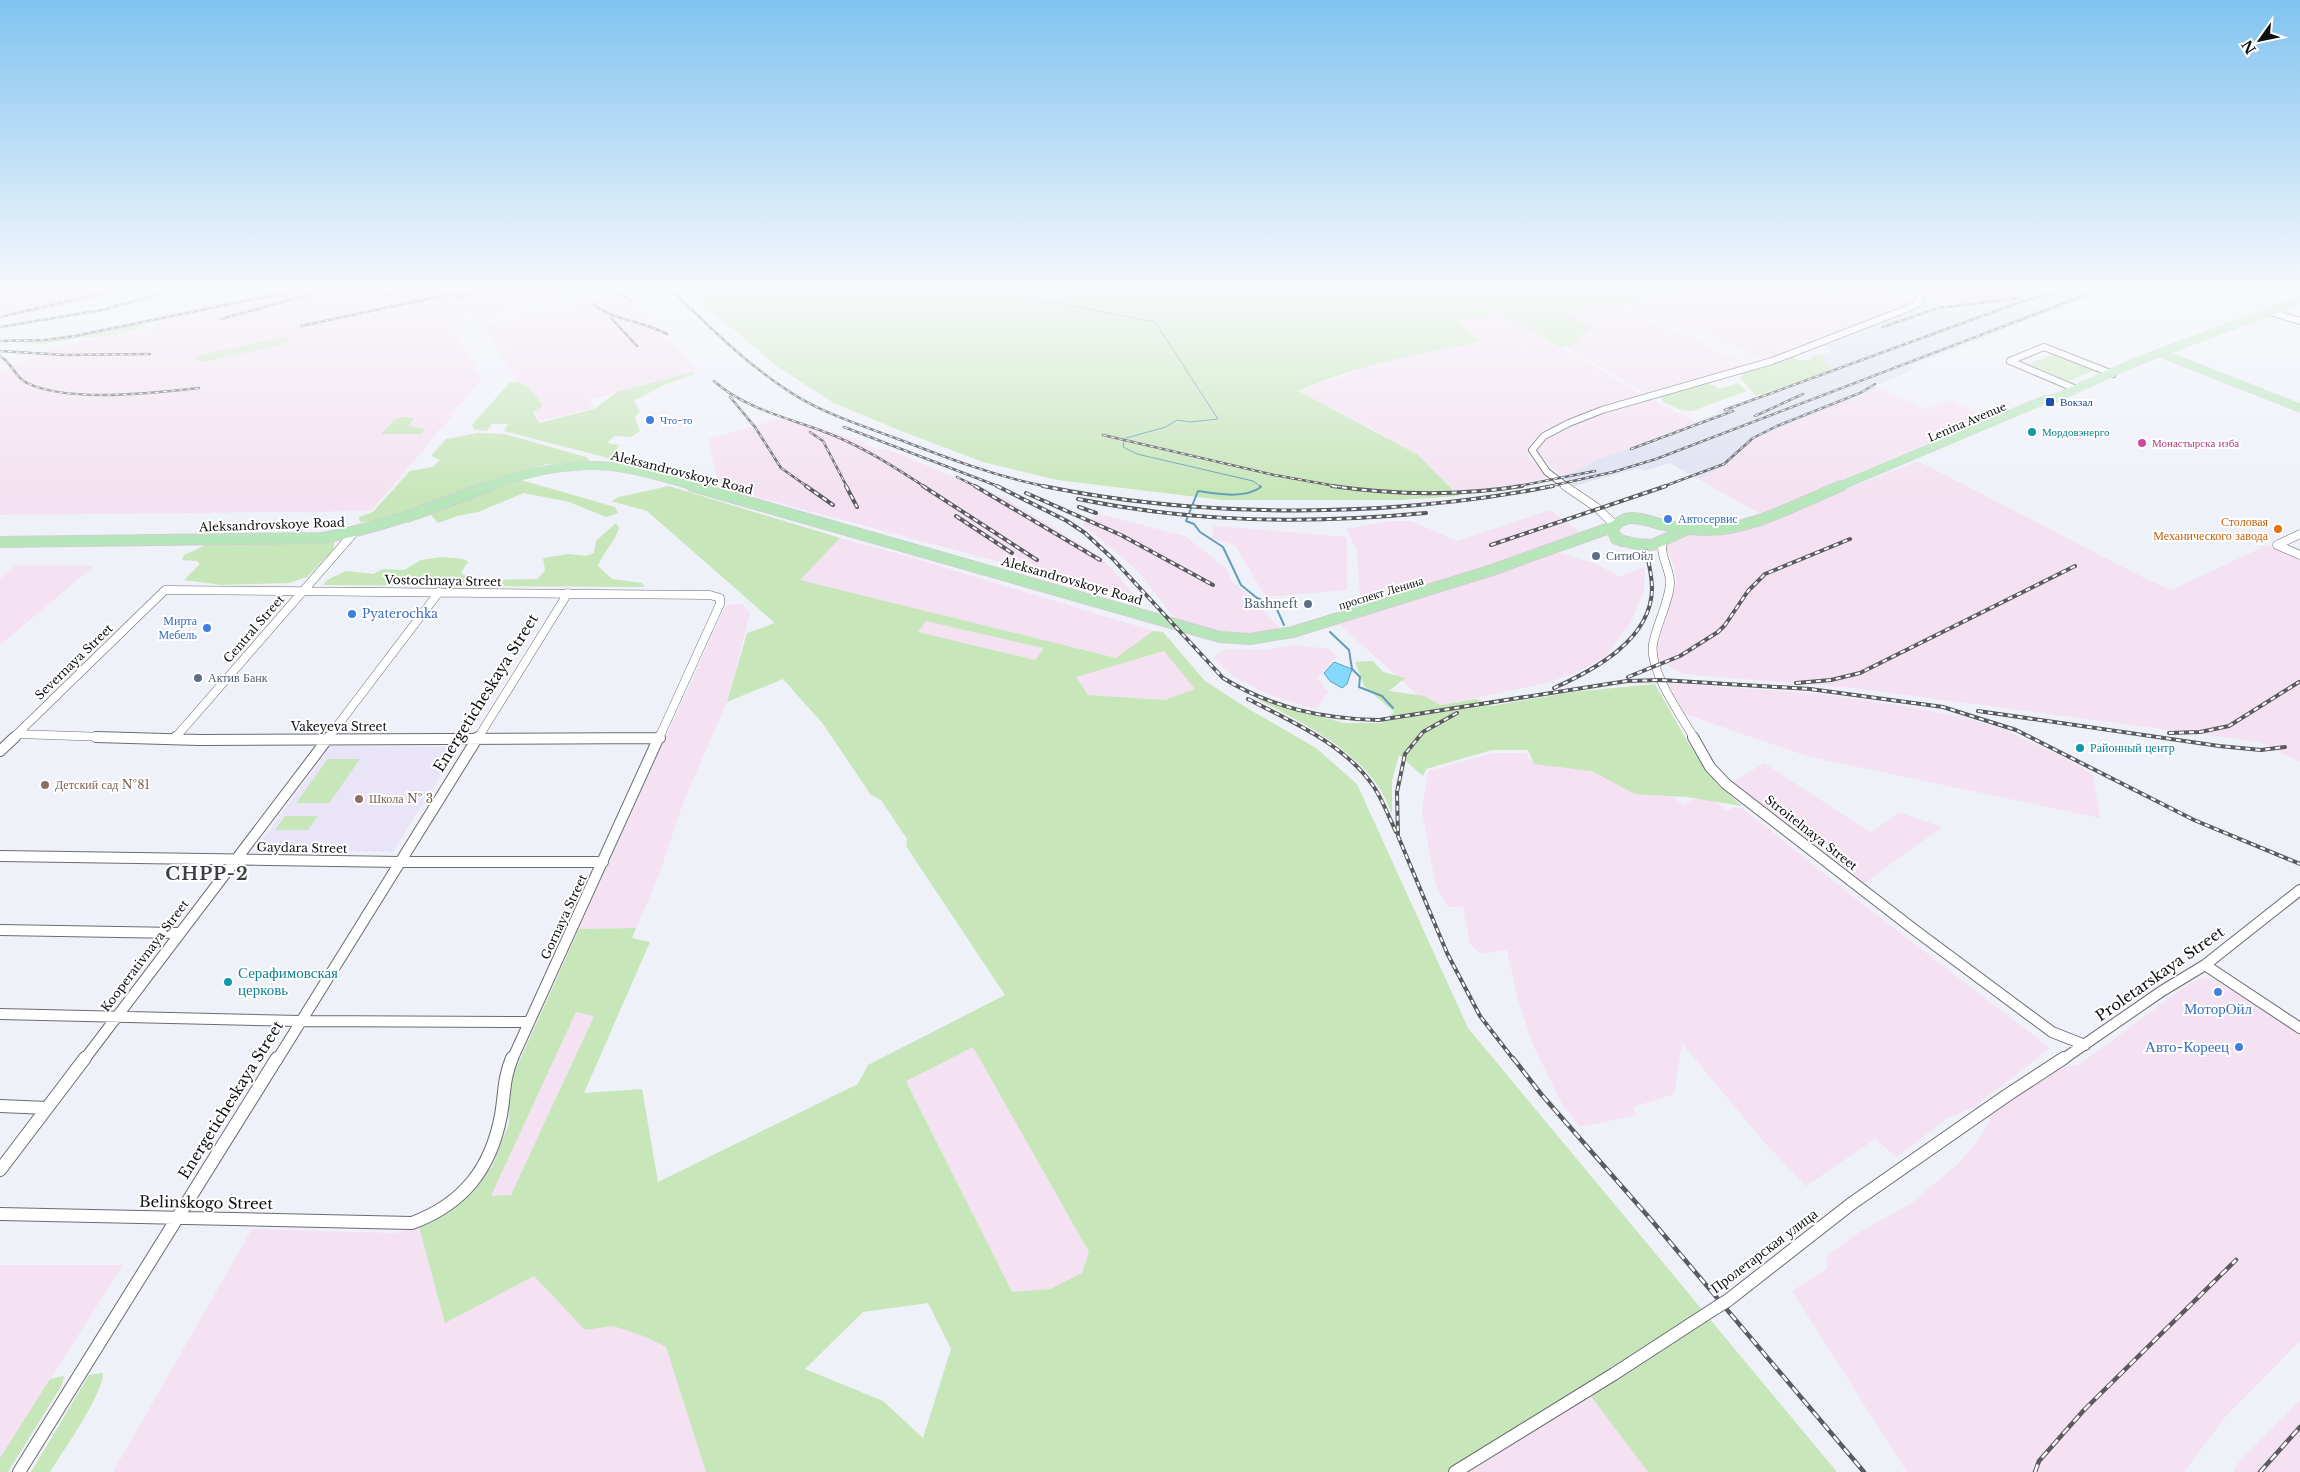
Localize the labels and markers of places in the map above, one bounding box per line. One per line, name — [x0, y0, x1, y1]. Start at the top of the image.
place label: Вокзал — [2060, 395, 2093, 409]
marker: Вокзал — [2044, 396, 2056, 408]
place label: Что-то — [660, 413, 693, 427]
marker: Что-то — [644, 414, 656, 426]
place label: Мордовэнерго — [2042, 425, 2110, 439]
marker: Мордовэнерго — [2026, 426, 2038, 438]
place label: Монастырска изба — [2152, 436, 2239, 450]
marker: Монастырска изба — [2136, 437, 2148, 449]
place label: Автосервис — [1678, 511, 1738, 526]
marker: Автосервис — [1662, 513, 1674, 525]
place label: Столовая Механического завода — [2153, 514, 2269, 543]
marker: Столовая Механического завода — [2272, 523, 2284, 535]
place label: СитиОйл — [1606, 548, 1653, 563]
marker: СитиОйл — [1590, 550, 1602, 562]
place label: Bashneft — [1244, 596, 1298, 611]
marker: Bashneft — [1302, 598, 1314, 610]
place label: Pyaterochka — [362, 606, 438, 621]
marker: Pyaterochka — [346, 608, 358, 620]
place label: Мирта Мебель — [158, 613, 198, 642]
marker: Мирта Мебель — [201, 622, 213, 634]
place label: Актив Банк — [208, 670, 268, 685]
marker: Актив Банк — [192, 672, 204, 684]
place label: Районный центр — [2090, 740, 2175, 755]
marker: Районный центр — [2074, 742, 2086, 754]
place label: Детский сад №81 — [55, 777, 150, 792]
marker: Детский сад №81 — [39, 779, 51, 791]
place label: Школа № 3 — [369, 791, 433, 806]
marker: Школа № 3 — [353, 793, 365, 805]
place label: Серафимовская церковь — [238, 963, 338, 999]
marker: Серафимовская церковь — [222, 976, 234, 988]
marker: МоторОйл — [2212, 986, 2224, 998]
place label: МоторОйл — [2184, 999, 2252, 1018]
place label: Авто-Кореец — [2145, 1037, 2229, 1056]
marker: Авто-Кореец — [2233, 1041, 2245, 1053]

